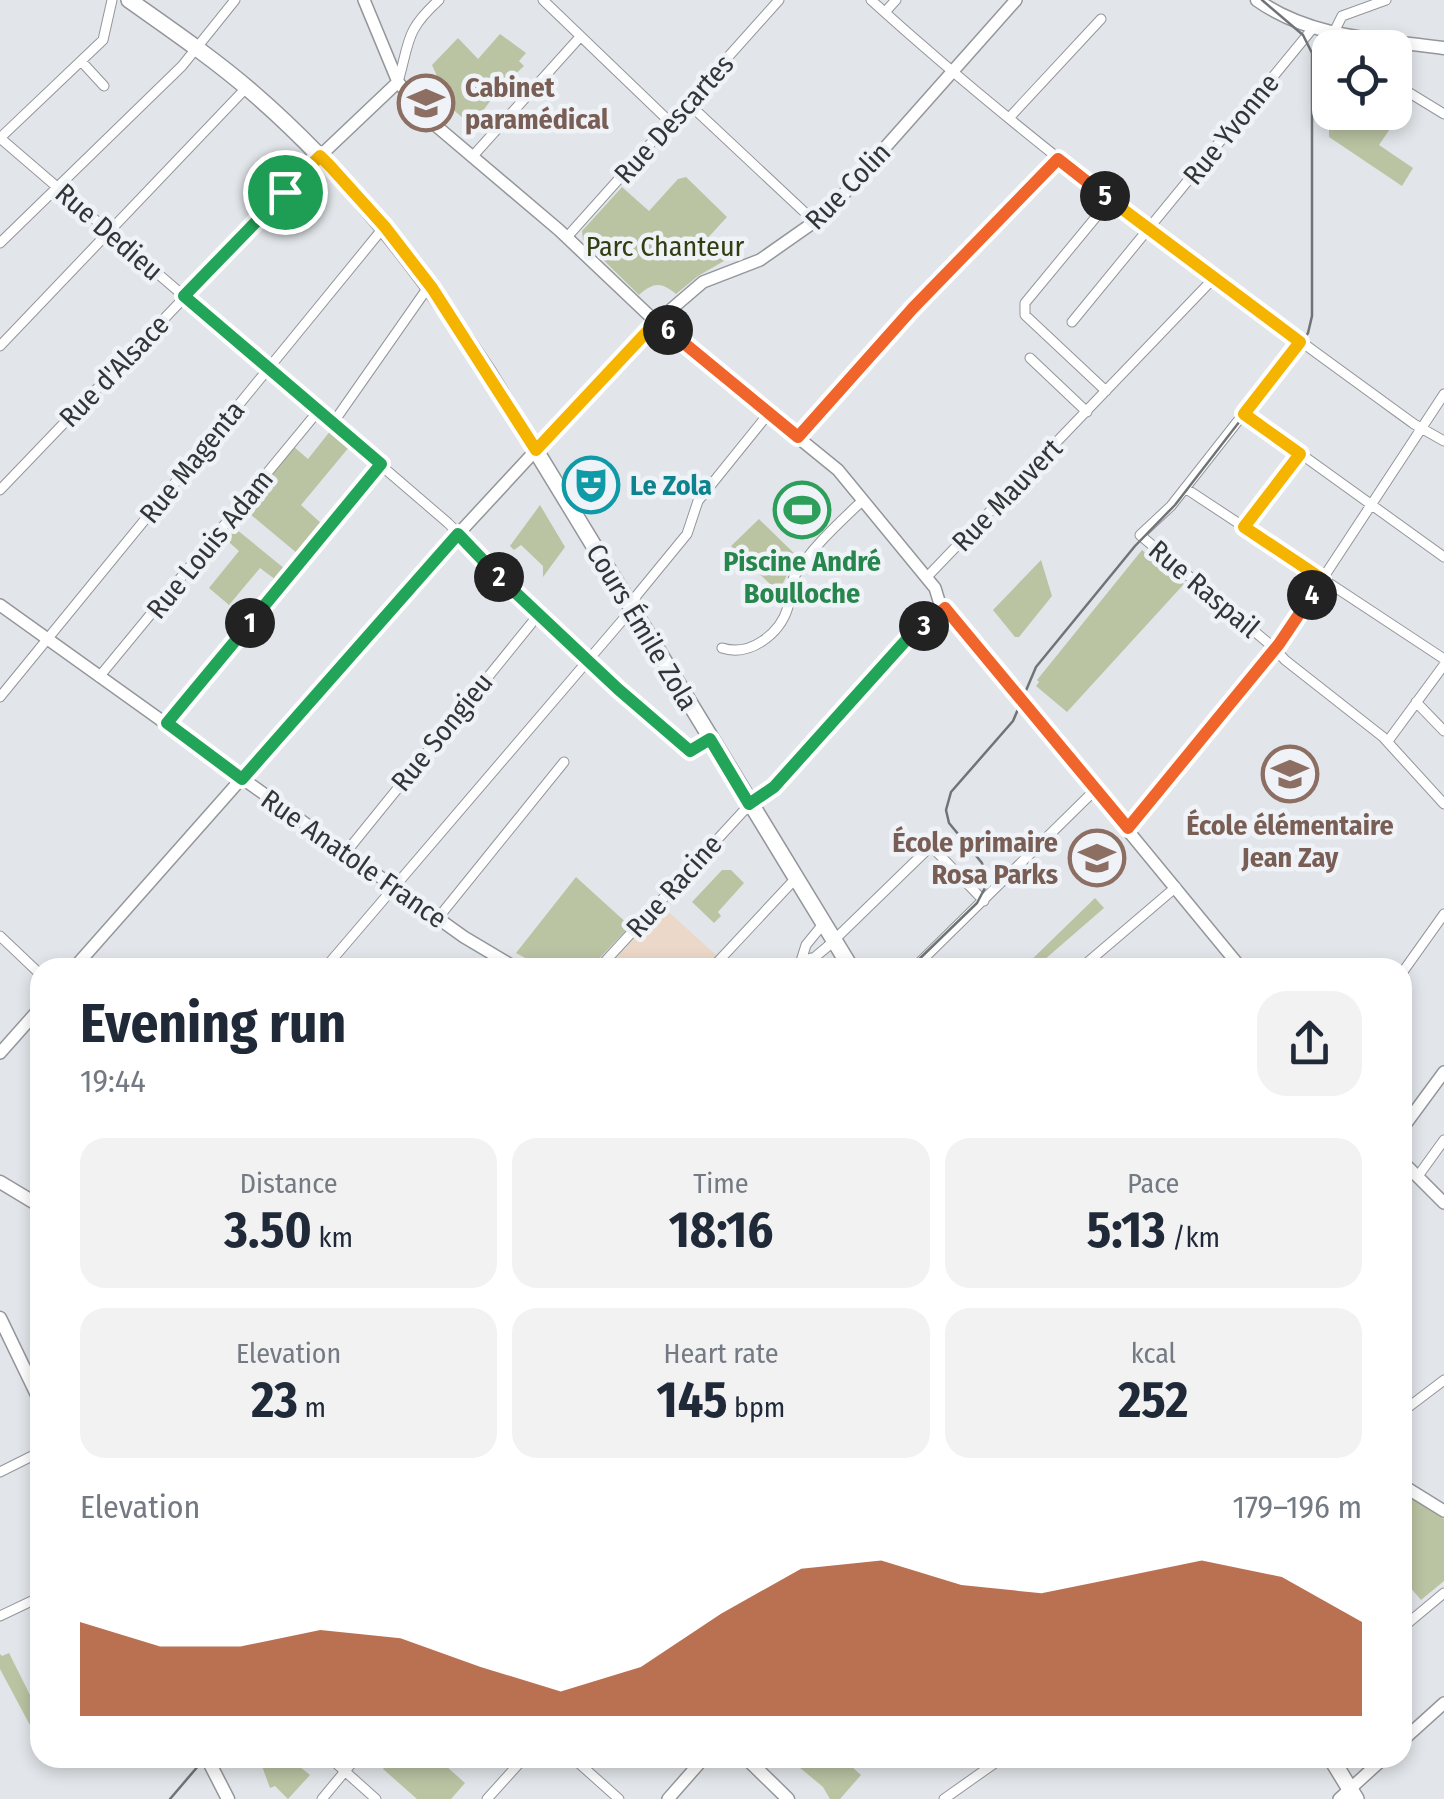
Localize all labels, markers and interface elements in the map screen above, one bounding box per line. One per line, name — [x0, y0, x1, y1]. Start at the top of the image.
map controls — [1312, 30, 1412, 130]
button: locate — [1312, 30, 1412, 130]
street label: Rue Descartes — [608, 48, 740, 190]
street label: Rue Yvonne — [1176, 67, 1286, 191]
place label: Cabinet paramédical — [465, 71, 609, 136]
school or university icon: Cabinet paramédical — [396, 73, 456, 133]
street label: Rue Colin — [799, 136, 897, 236]
pin — [243, 150, 328, 235]
icon: arrive — [258, 165, 313, 220]
pin: 5 — [1080, 171, 1130, 221]
street label: Rue Dedieu — [49, 177, 169, 287]
text: 5 — [1098, 179, 1112, 212]
park label: Parc Chanteur — [586, 230, 745, 263]
pin: 6 — [643, 305, 693, 355]
street label: Rue d'Alsace — [52, 308, 176, 434]
text: 6 — [661, 313, 675, 346]
street label: Rue Magenta — [133, 394, 251, 530]
street label: Rue Mauvert — [945, 431, 1069, 558]
theatre icon: Le Zola — [561, 455, 621, 515]
street label: Rue Louis Adam — [140, 463, 280, 625]
place label: Le Zola — [630, 469, 712, 502]
sports icon: Piscine André Boulloche — [772, 480, 832, 540]
street label: Rue Raspail — [1142, 533, 1266, 645]
street label: Cours Émile Zola — [579, 538, 705, 716]
place label: Piscine André Boulloche — [723, 545, 881, 610]
pin: 2 — [474, 552, 524, 602]
text: 2 — [493, 560, 505, 593]
pin: 4 — [1287, 570, 1337, 620]
text: 4 — [1305, 578, 1319, 611]
pin: 1 — [225, 598, 275, 648]
pin: 3 — [899, 601, 949, 651]
text: 1 — [244, 606, 256, 639]
text: 3 — [917, 609, 931, 642]
street label: Rue Songieu — [384, 666, 500, 798]
school or university icon: École élémentaire Jean Zay — [1260, 744, 1320, 804]
street label: Rue Anatole France — [255, 783, 453, 935]
place label: École élémentaire Jean Zay — [1186, 808, 1394, 874]
place label: École primaire Rosa Parks — [892, 825, 1058, 891]
street label: Rue Racine — [619, 828, 729, 944]
school or university icon: École primaire Rosa Parks — [1067, 828, 1127, 888]
text: Evening run — [80, 991, 346, 1057]
button: share — [1257, 991, 1362, 1096]
text: 19:44 — [80, 1062, 146, 1100]
text: Distance — [240, 1167, 338, 1200]
text: Time — [693, 1167, 749, 1200]
text: Pace — [1127, 1167, 1179, 1200]
text: 3.50 — [224, 1200, 312, 1260]
text: 18:16 — [669, 1200, 773, 1260]
text: 5:13 — [1087, 1200, 1166, 1260]
text: km — [312, 1221, 353, 1254]
text: /km — [1166, 1221, 1220, 1254]
text: Elevation — [236, 1337, 341, 1370]
text: Heart rate — [664, 1337, 778, 1370]
text: kcal — [1131, 1337, 1176, 1370]
text: 23 — [251, 1370, 298, 1430]
text: 145 — [657, 1370, 727, 1430]
text: 252 — [1118, 1370, 1188, 1430]
text: m — [298, 1391, 326, 1424]
text: bpm — [727, 1391, 785, 1424]
text: Elevation — [80, 1488, 200, 1526]
text: 179–196 m — [1233, 1488, 1362, 1526]

